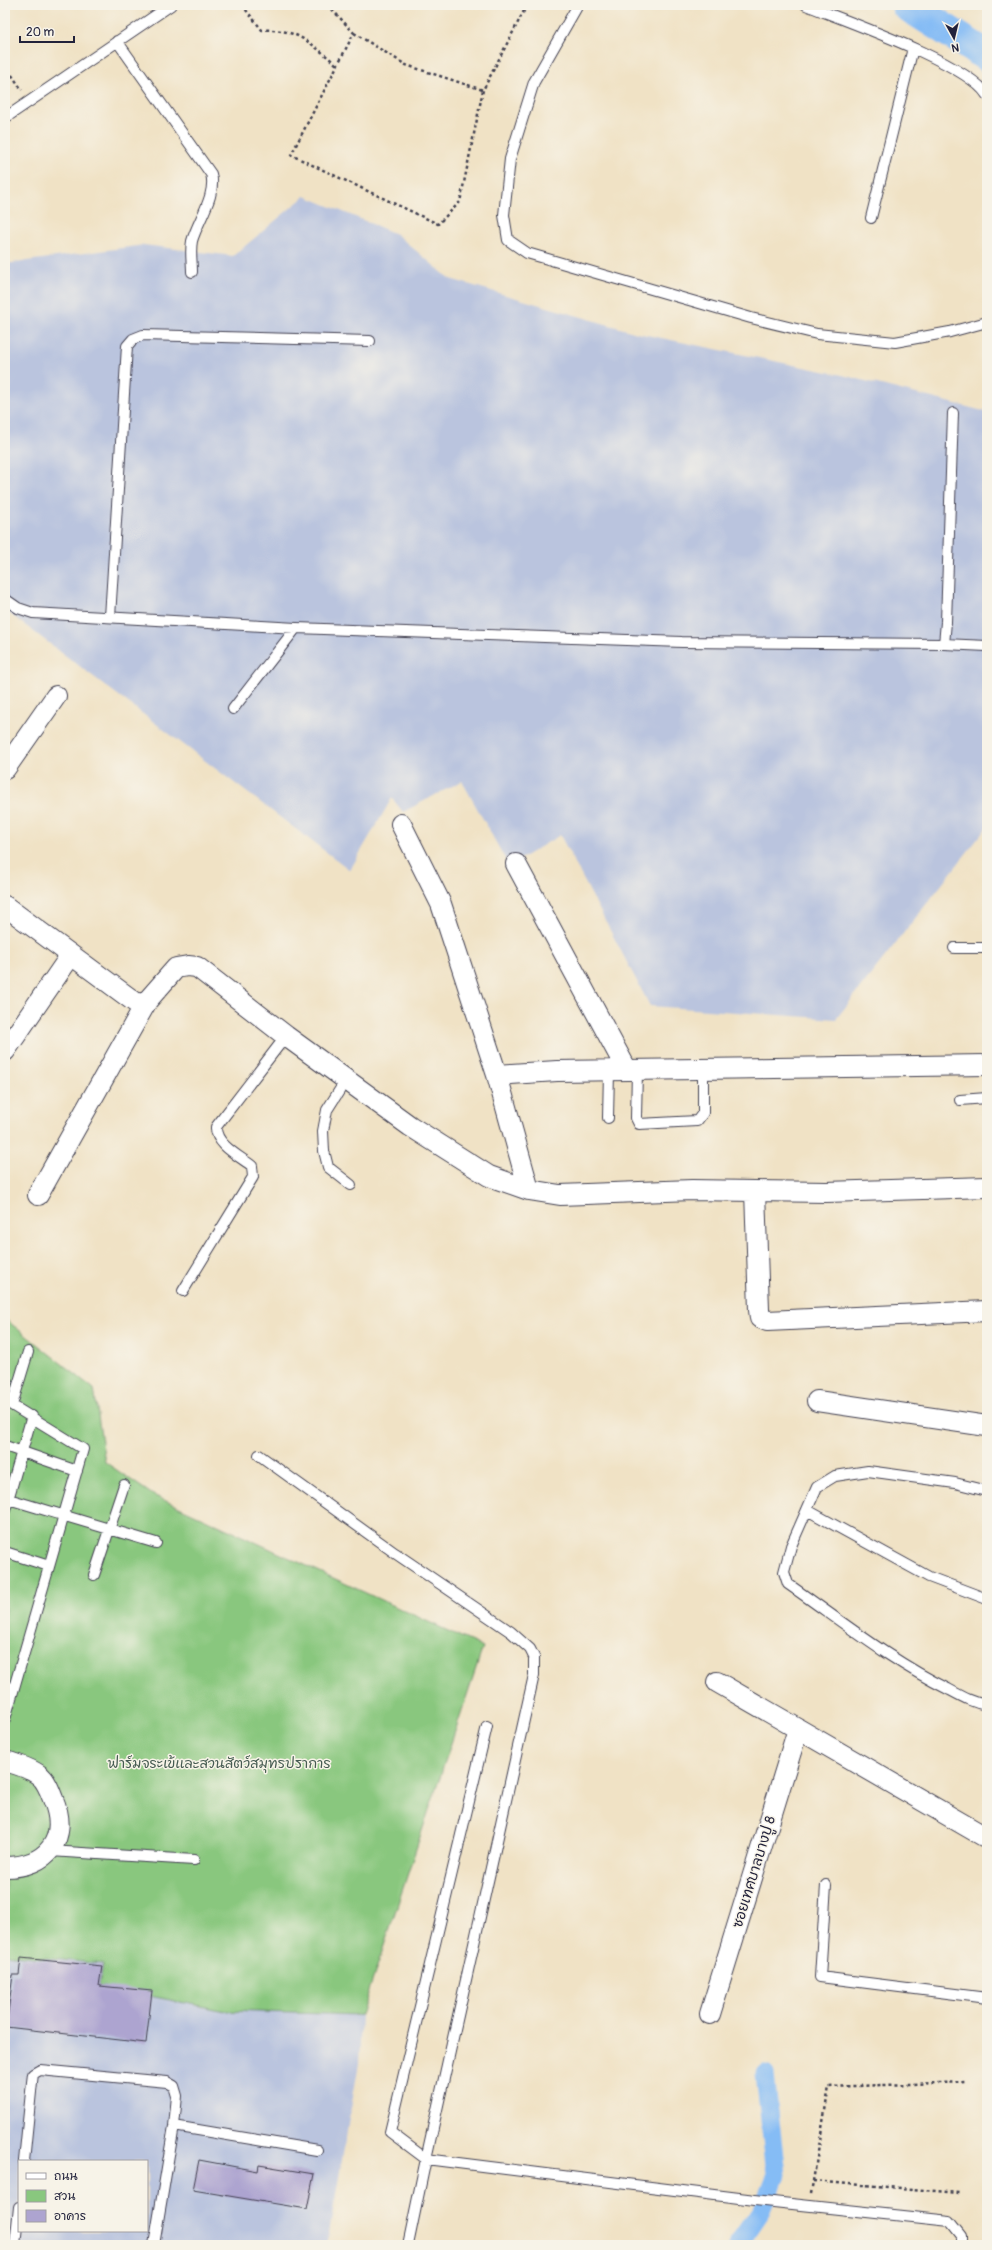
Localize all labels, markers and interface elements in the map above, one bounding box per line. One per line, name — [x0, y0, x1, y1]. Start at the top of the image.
scale bar — [20, 18, 74, 44]
north arrow — [934, 18, 974, 58]
text: 20 m — [26, 25, 55, 40]
text: N — [950, 40, 960, 54]
park label: ฟาร์มจระเข้และสวนสัตว์สมุทรปราการ — [107, 1754, 331, 1773]
street label: ซอยเทศบาลบางปู 8 — [729, 1814, 780, 1930]
legend — [18, 2160, 148, 2232]
text: ถนน — [54, 2169, 78, 2184]
text: สวน — [54, 2189, 75, 2204]
text: อาคาร — [54, 2209, 86, 2224]

